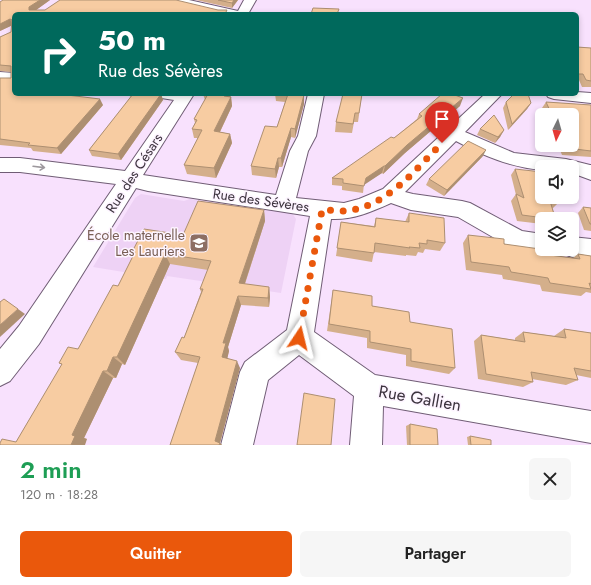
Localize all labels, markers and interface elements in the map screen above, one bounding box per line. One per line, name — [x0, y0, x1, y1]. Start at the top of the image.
text: 50 m — [98, 20, 166, 61]
icon: right — [32, 28, 84, 80]
text: Rue des Sévères — [98, 58, 223, 84]
pin — [425, 102, 459, 143]
icon: arrive — [431, 108, 453, 130]
north arrow — [535, 108, 579, 152]
map controls — [535, 108, 579, 256]
street label: Rue des Césars — [101, 129, 167, 217]
button: sound — [535, 160, 579, 204]
one-way arrow — [32, 163, 45, 171]
street label: Rue des Sévères — [212, 183, 311, 217]
button: layers — [535, 212, 579, 256]
place label: École maternelle Les Lauriers — [87, 225, 185, 261]
school or university icon: École maternelle Les Lauriers — [188, 232, 210, 254]
position arrow — [278, 317, 320, 359]
street label: Rue Gallien — [377, 379, 463, 417]
text: 2 min — [20, 452, 82, 487]
button: close — [529, 458, 571, 500]
text: 120 m · 18:28 — [20, 485, 98, 504]
button: Quitter — [20, 531, 292, 577]
button: Partager — [300, 531, 571, 577]

